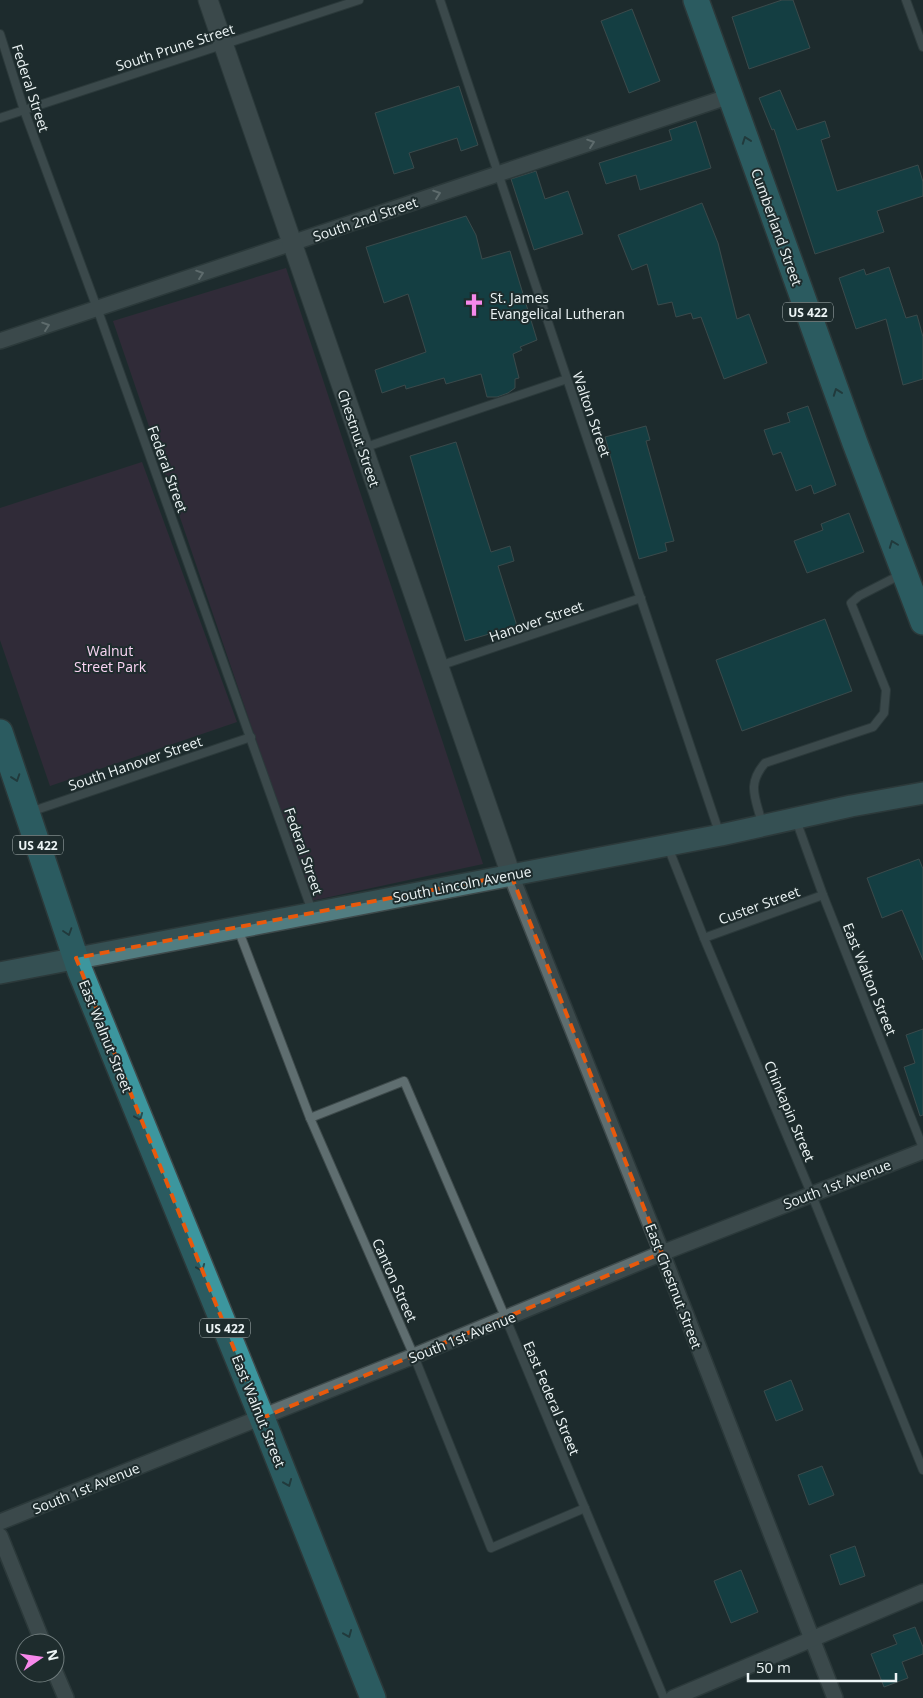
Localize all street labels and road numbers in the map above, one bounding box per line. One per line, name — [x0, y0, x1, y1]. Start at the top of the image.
street label: South Prune Street — [113, 19, 237, 75]
street label: Federal Street — [8, 42, 54, 134]
street label: Cumberland Street — [747, 166, 807, 288]
street label: South 2nd Street — [310, 192, 420, 246]
road number: US 422 — [783, 302, 833, 322]
street label: Walton Street — [569, 369, 615, 459]
street label: Chestnut Street — [333, 387, 385, 489]
street label: Federal Street — [143, 423, 193, 515]
street label: Hanover Street — [486, 596, 586, 646]
street label: South Hanover Street — [66, 731, 204, 795]
street label: Federal Street — [280, 805, 328, 897]
road number: US 422 — [13, 836, 63, 854]
street label: South Lincoln Avenue — [391, 861, 533, 907]
street label: Custer Street — [716, 881, 802, 929]
street label: East Walton Street — [839, 920, 901, 1038]
street label: East Walnut Street — [75, 977, 137, 1095]
street label: Chinkapin Street — [760, 1058, 820, 1164]
street label: South 1st Avenue — [780, 1155, 894, 1213]
street label: East Chestnut Street — [641, 1221, 707, 1351]
street label: Canton Street — [368, 1235, 422, 1325]
street label: South 1st Avenue — [406, 1307, 519, 1367]
road number: US 422 — [200, 1319, 250, 1338]
street label: East Federal Street — [519, 1338, 585, 1458]
street label: East Walnut Street — [228, 1352, 290, 1470]
street label: South 1st Avenue — [30, 1458, 143, 1518]

